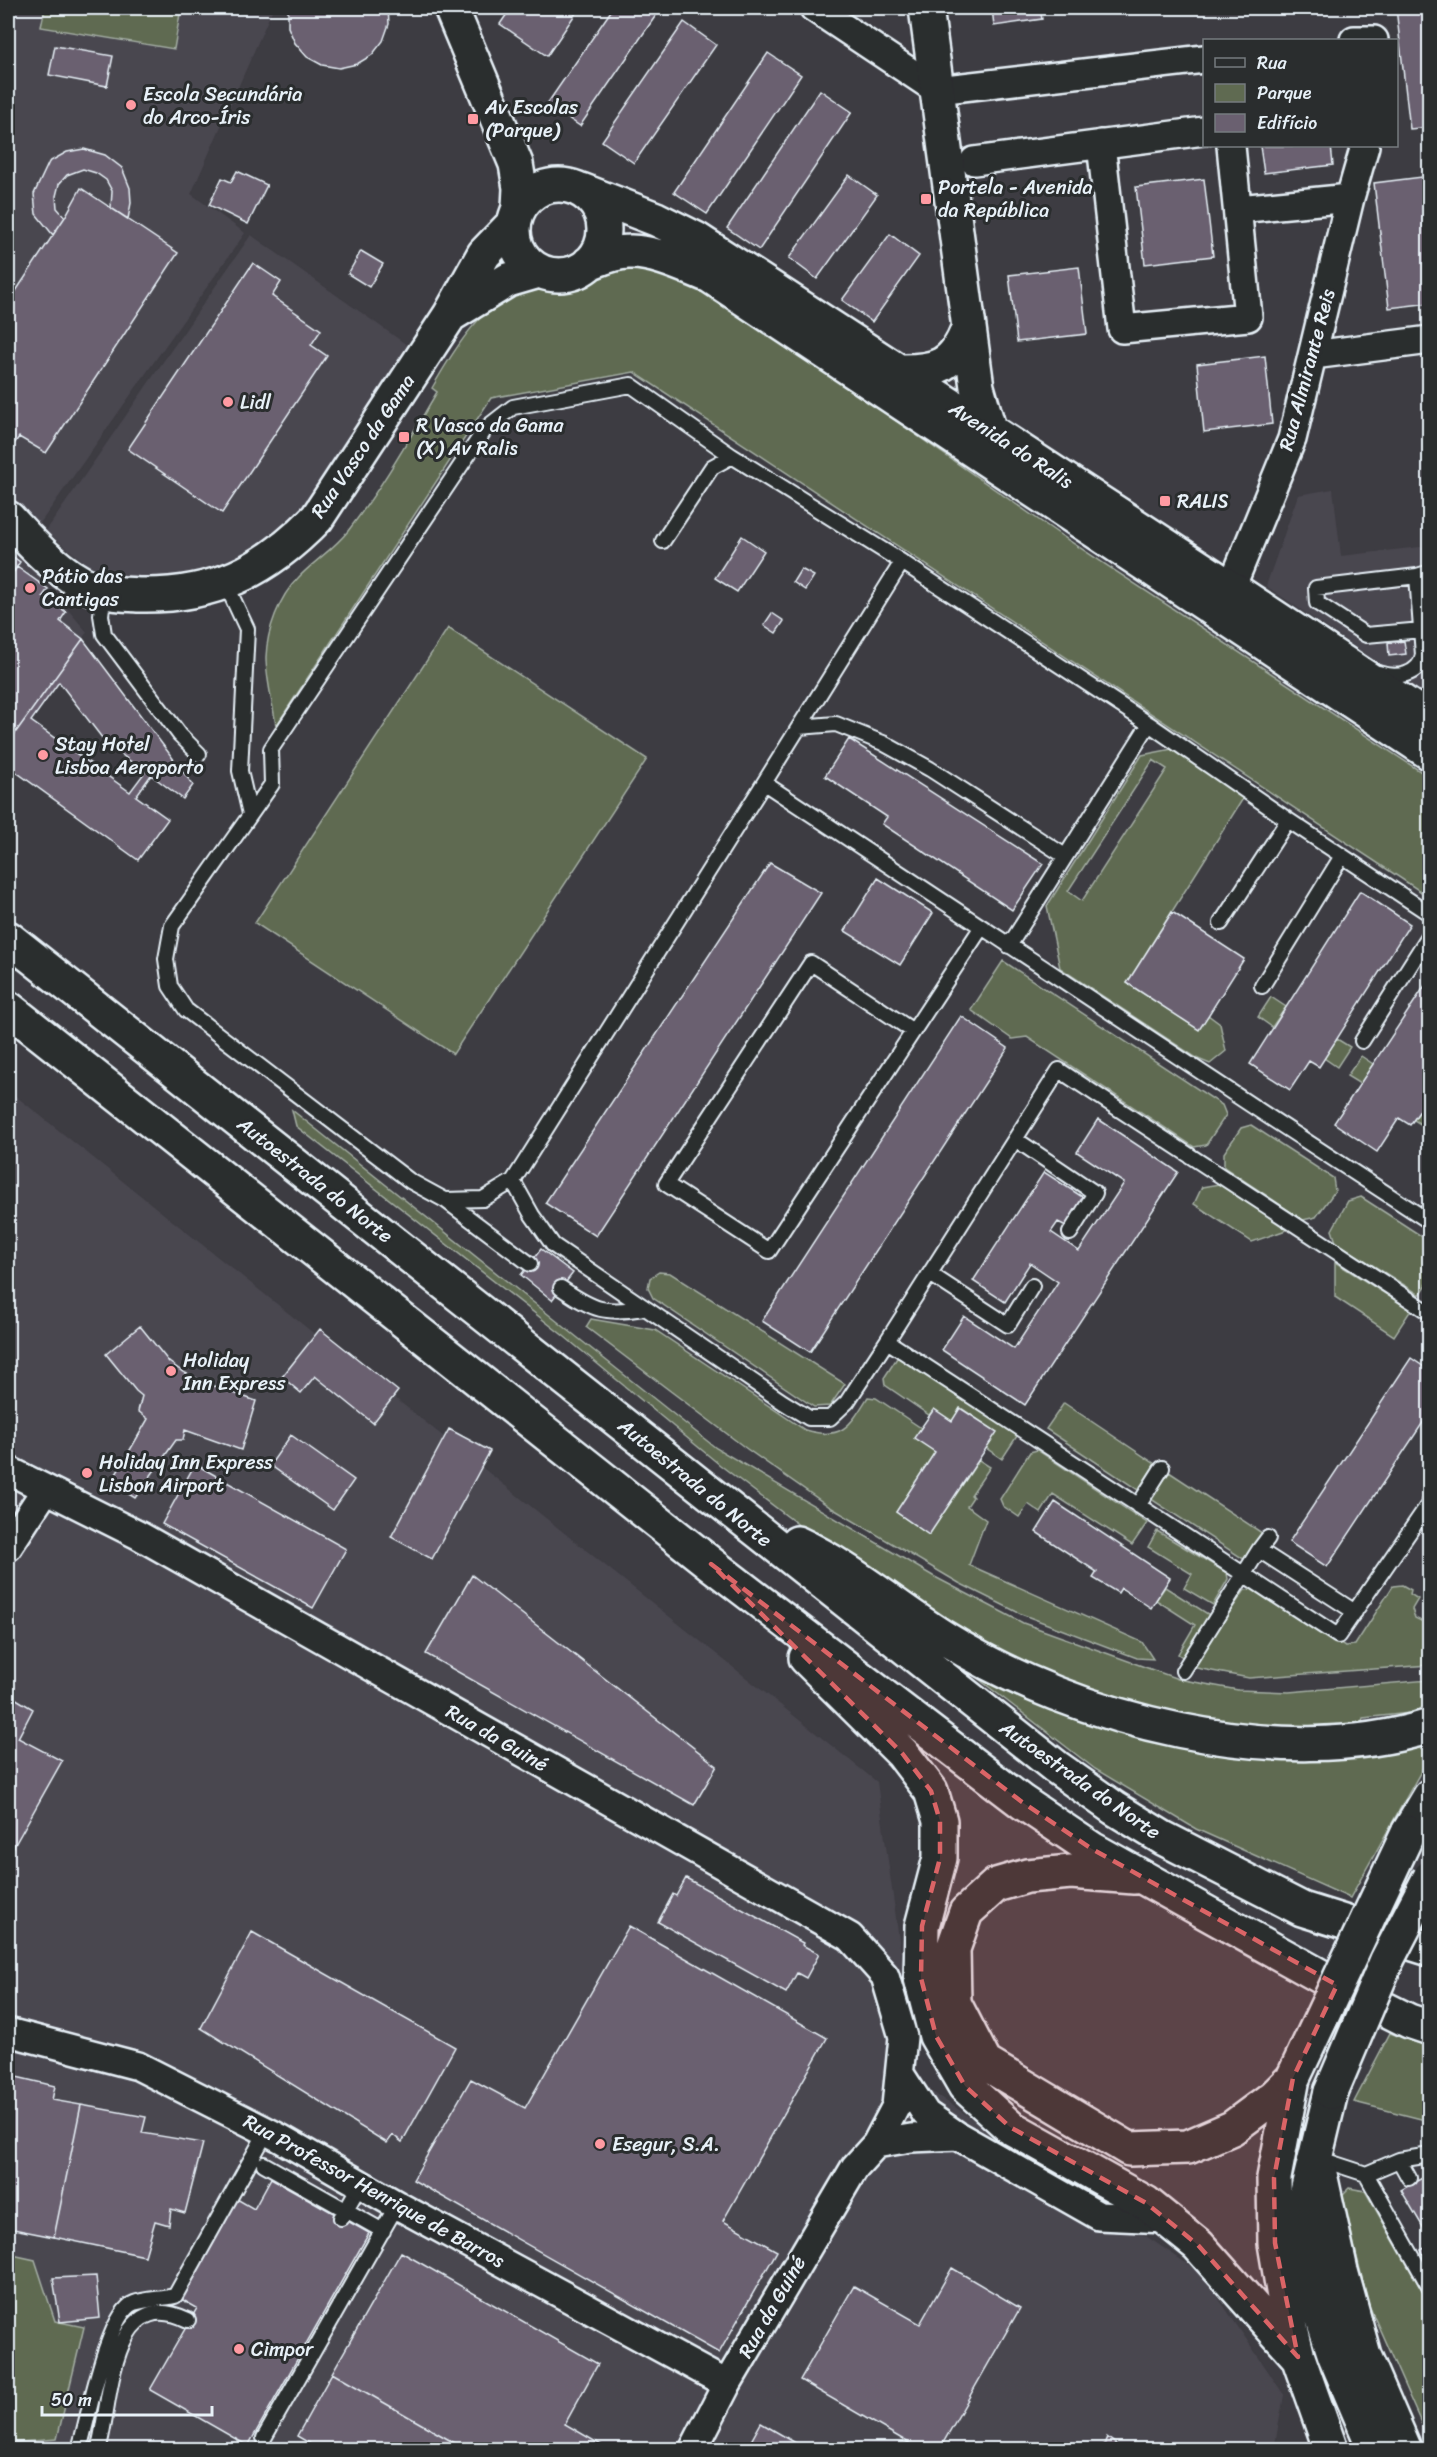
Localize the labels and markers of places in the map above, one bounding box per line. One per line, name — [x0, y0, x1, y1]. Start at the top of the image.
place label: Escola Secundária do Arco-Íris — [143, 77, 302, 135]
place label: Av Escolas (Parque) — [484, 90, 579, 148]
marker: Escola Secundária do Arco-Íris — [124, 98, 138, 112]
marker: Av Escolas (Parque) — [466, 112, 480, 126]
place label: Portela - Avenida da República — [938, 170, 1093, 228]
marker: Portela - Avenida da República — [919, 192, 933, 206]
place label: Lidl — [240, 385, 272, 420]
marker: Lidl — [221, 395, 235, 409]
place label: R Vasco da Gama (X) Av Ralis — [416, 408, 564, 466]
marker: R Vasco da Gama (X) Av Ralis — [397, 430, 411, 444]
place label: RALIS — [1177, 484, 1229, 519]
marker: RALIS — [1158, 494, 1172, 508]
place label: Pátio das Cantigas — [42, 559, 123, 617]
marker: Pátio das Cantigas — [23, 581, 37, 595]
place label: Stay Hotel Lisboa Aeroporto — [55, 727, 204, 785]
marker: Stay Hotel Lisboa Aeroporto — [36, 748, 50, 762]
place label: Holiday Inn Express — [182, 1343, 286, 1401]
marker: Holiday Inn Express — [164, 1364, 178, 1378]
place label: Holiday Inn Express Lisbon Airport — [99, 1445, 274, 1503]
marker: Holiday Inn Express Lisbon Airport — [80, 1466, 94, 1480]
place label: Esegur, S.A. — [612, 2127, 720, 2162]
marker: Esegur, S.A. — [593, 2137, 607, 2151]
place label: Cimpor — [251, 2332, 314, 2367]
marker: Cimpor — [232, 2342, 246, 2356]

